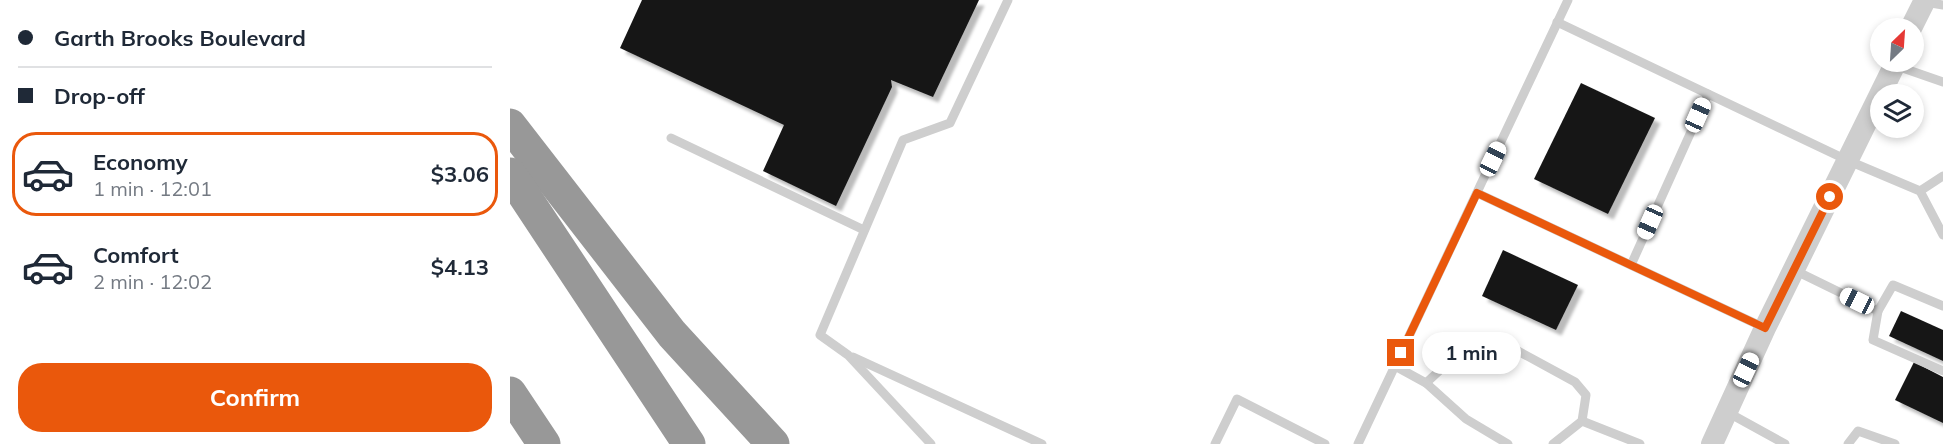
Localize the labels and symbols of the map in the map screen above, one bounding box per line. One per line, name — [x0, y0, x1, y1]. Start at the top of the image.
north arrow — [1870, 18, 1924, 72]
car — [1682, 95, 1714, 135]
car — [1477, 139, 1509, 179]
route start — [1816, 183, 1843, 210]
car — [1634, 202, 1666, 242]
car — [1837, 285, 1877, 317]
callout: 1 min — [1422, 332, 1521, 374]
route end — [1387, 339, 1414, 366]
car — [1730, 350, 1762, 390]

